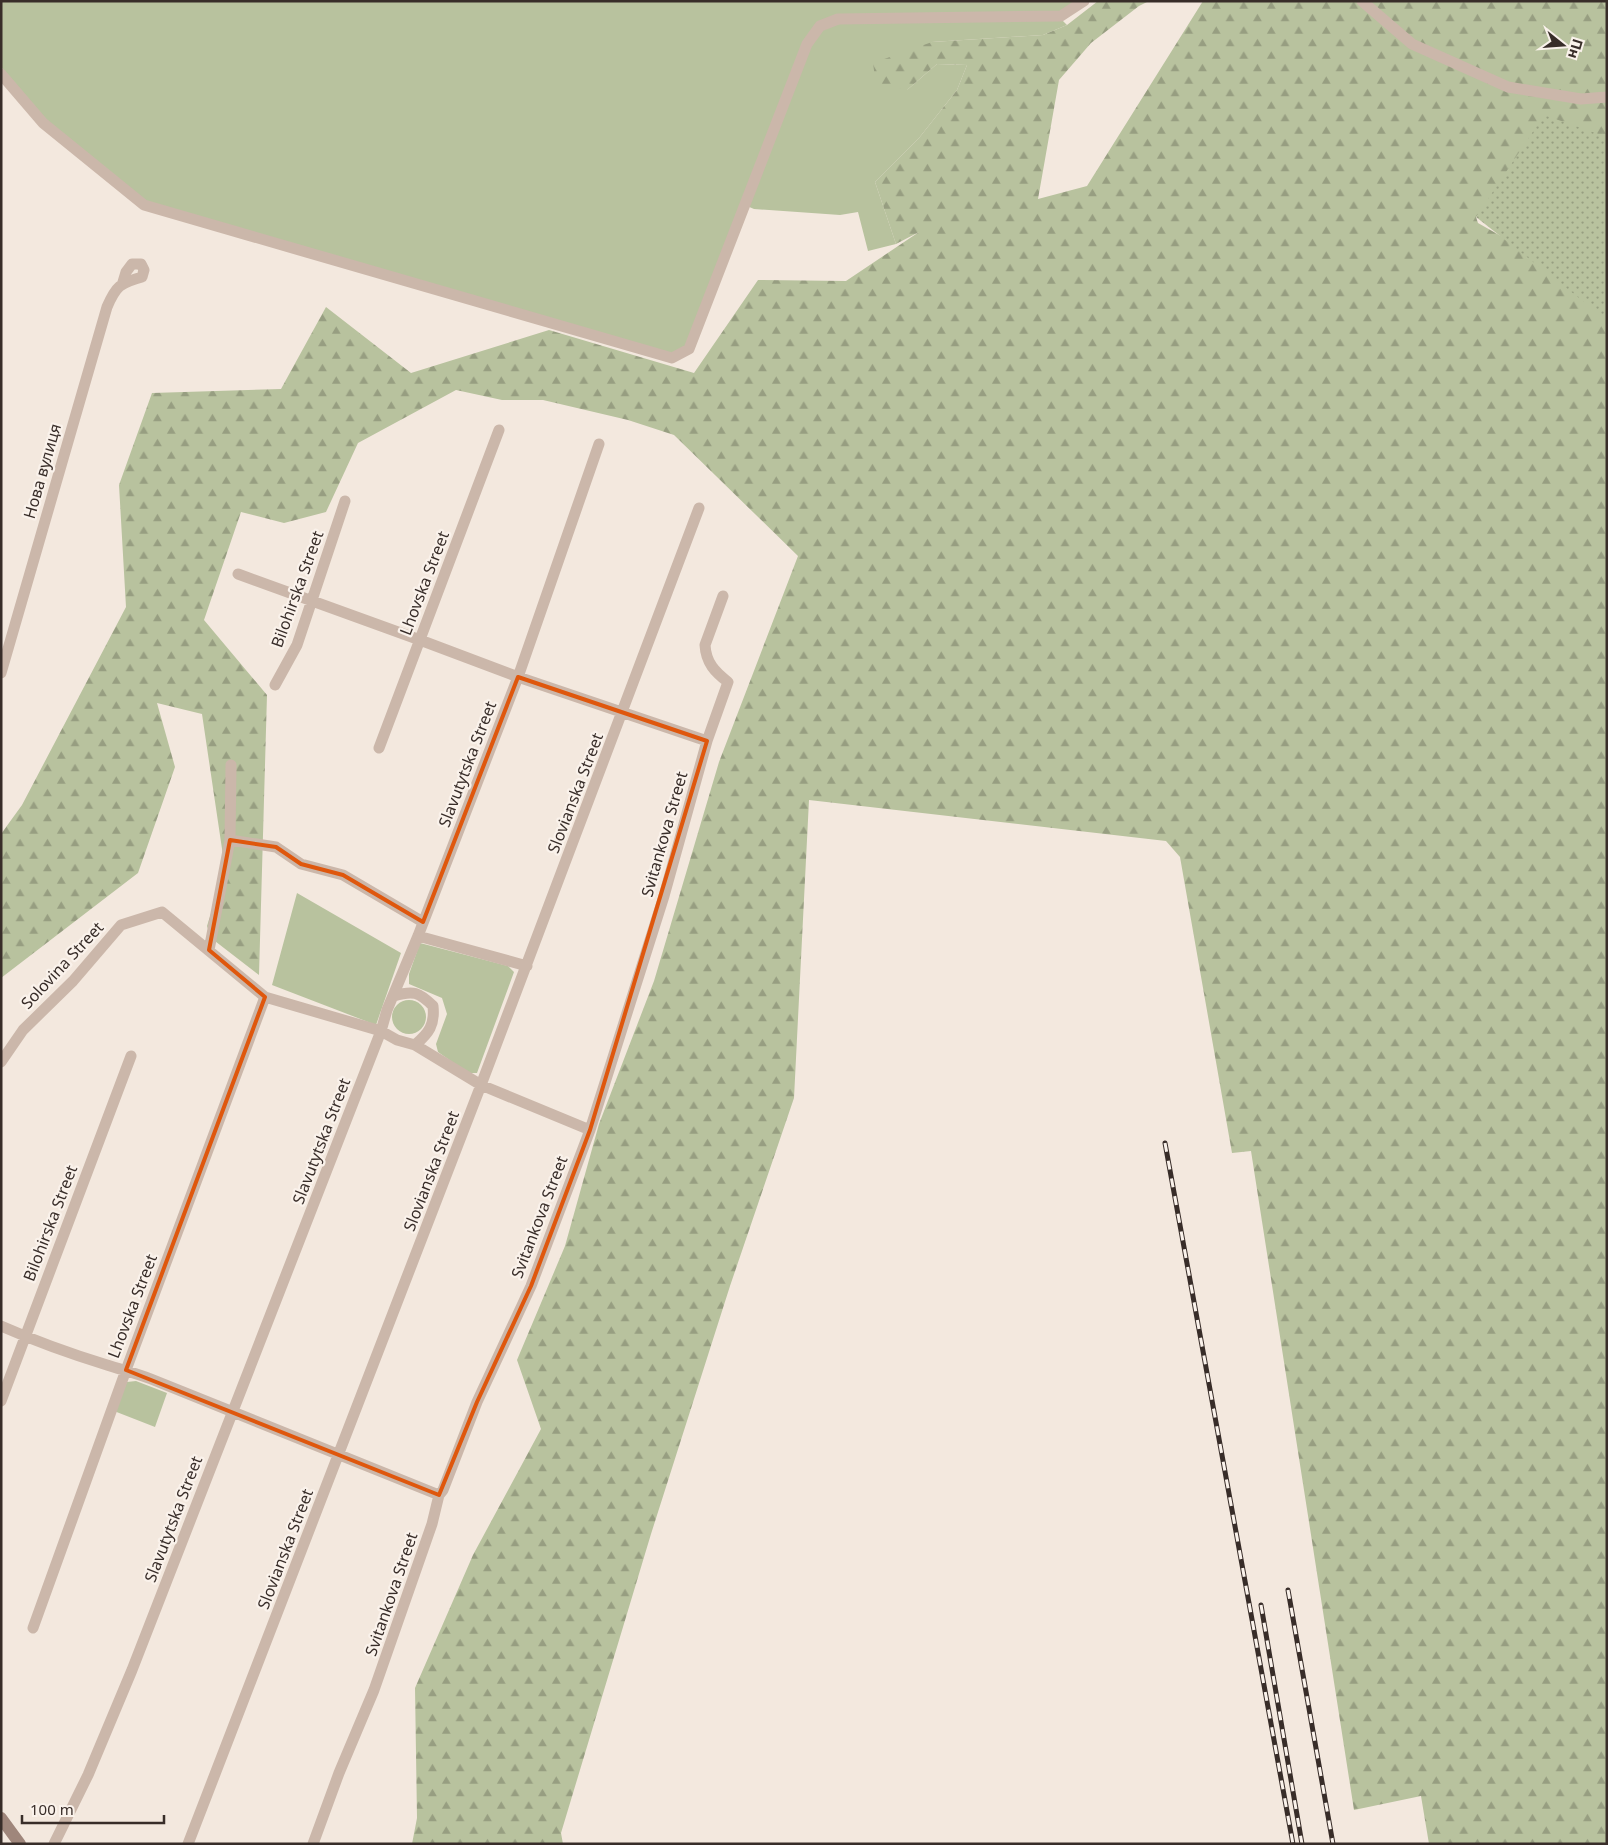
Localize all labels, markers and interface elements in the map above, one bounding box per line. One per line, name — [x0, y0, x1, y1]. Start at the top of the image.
north arrow — [1538, 20, 1588, 70]
text: Пн — [1564, 37, 1588, 61]
street label: Нова вулиця — [18, 421, 66, 521]
street label: Bilohirska Street — [266, 527, 328, 651]
street label: Lhovska Street — [394, 528, 454, 638]
street label: Slavutytska Street — [433, 697, 501, 830]
street label: Slovianska Street — [542, 729, 608, 856]
street label: Svitankova Street — [636, 769, 692, 899]
street label: Solovina Street — [16, 916, 108, 1013]
street label: Slavutytska Street — [287, 1074, 355, 1207]
street label: Slovianska Street — [398, 1107, 464, 1234]
street label: Svitankova Street — [506, 1152, 573, 1281]
street label: Bilohirska Street — [18, 1161, 82, 1284]
street label: Lhovska Street — [102, 1251, 162, 1361]
street label: Slavutytska Street — [139, 1452, 207, 1585]
street label: Slovianska Street — [252, 1485, 318, 1612]
street label: Svitankova Street — [360, 1529, 423, 1659]
scale bar — [22, 1792, 165, 1824]
text: 100 m — [30, 1799, 74, 1819]

